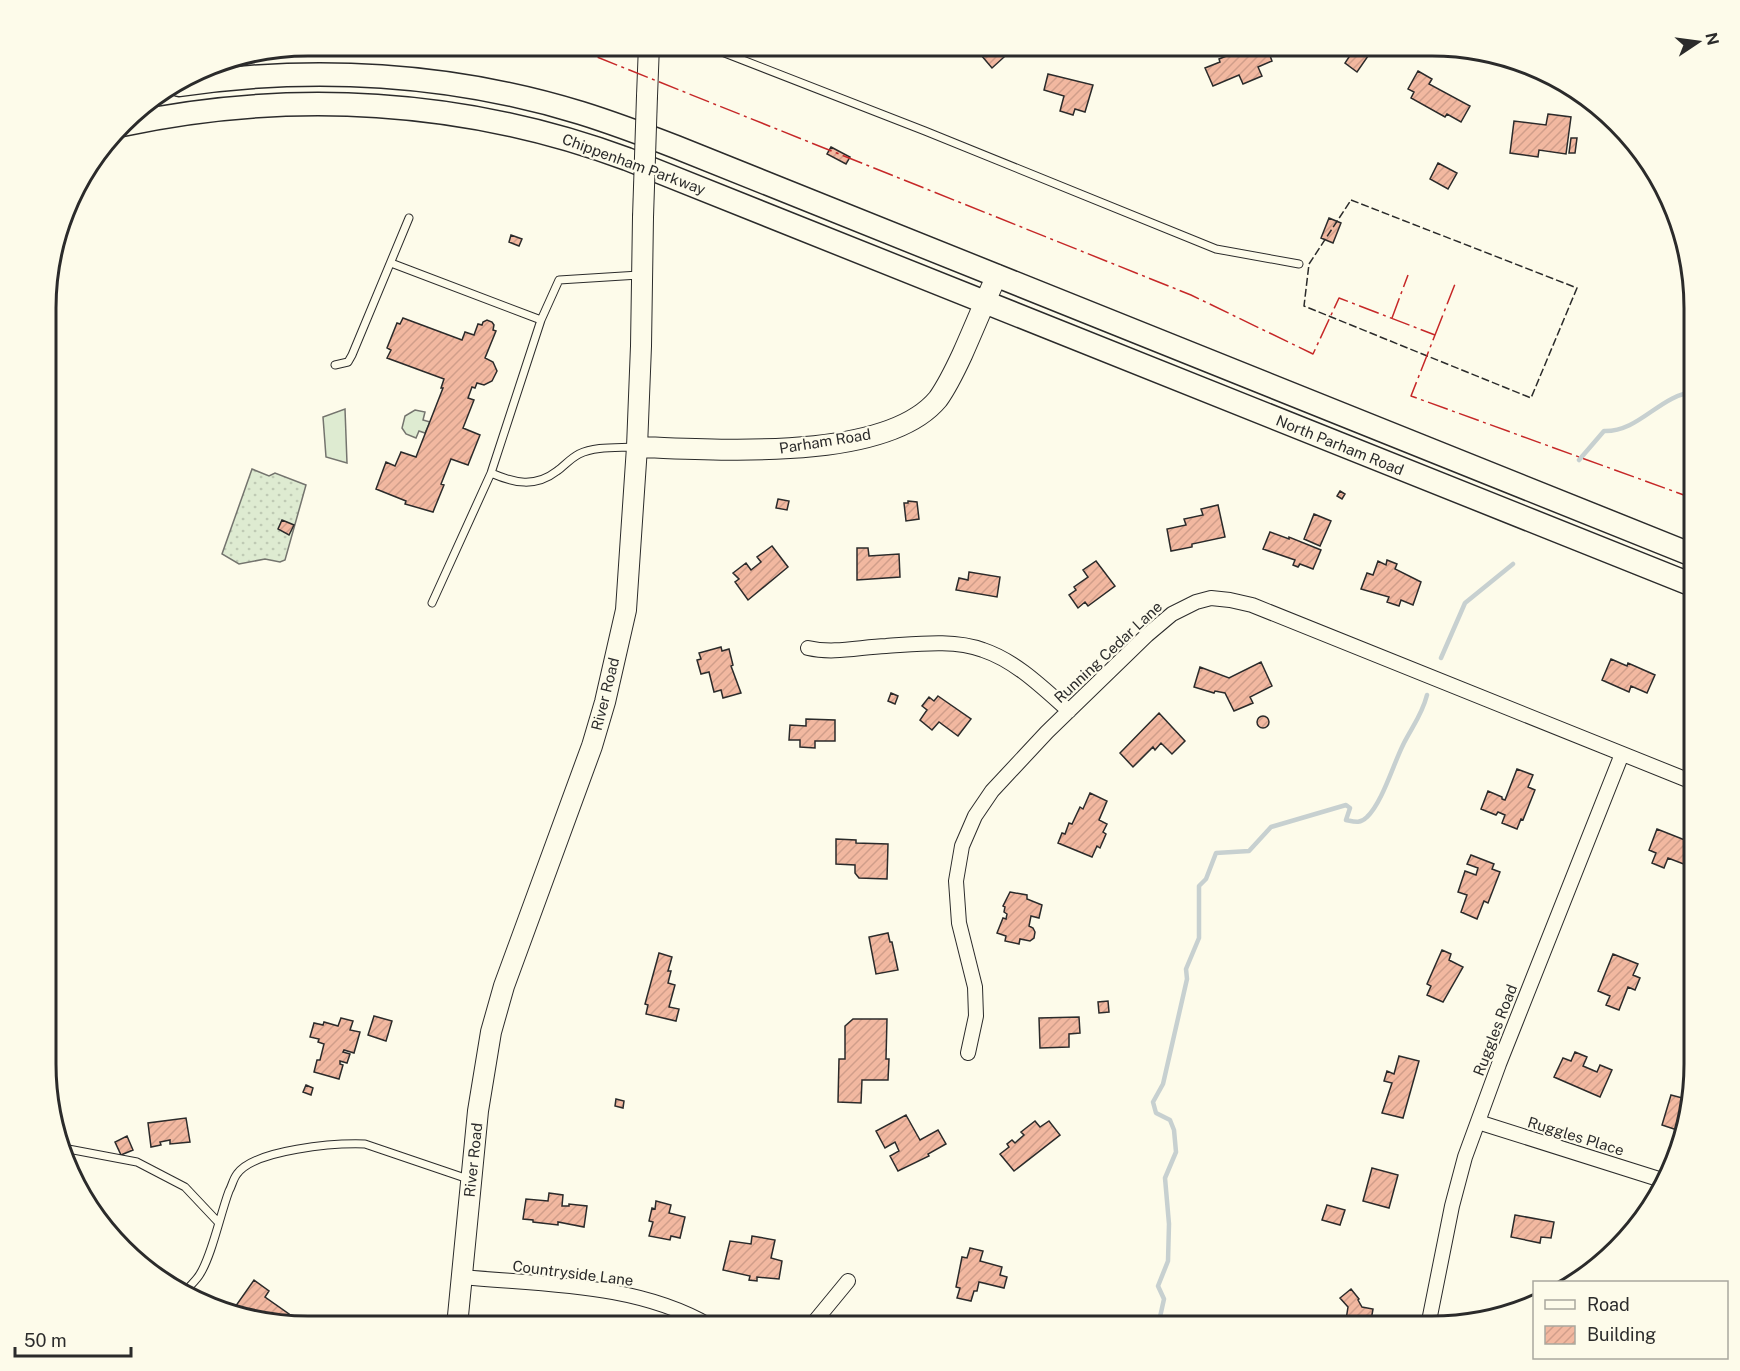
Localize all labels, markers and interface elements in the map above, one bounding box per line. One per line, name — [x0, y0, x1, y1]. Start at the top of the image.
north arrow — [1668, 12, 1728, 72]
text: N — [1701, 31, 1723, 47]
street label: Chippenham Parkway — [560, 130, 708, 198]
street label: North Parham Road — [1274, 412, 1406, 478]
street label: Parham Road — [778, 425, 872, 457]
street label: Running Cedar Lane — [1051, 598, 1165, 706]
street label: River Road — [588, 656, 622, 732]
street label: Ruggles Road — [1470, 982, 1520, 1078]
street label: Ruggles Place — [1526, 1113, 1626, 1159]
street label: River Road — [461, 1122, 485, 1198]
street label: Countryside Lane — [512, 1257, 634, 1289]
legend — [1533, 1281, 1728, 1359]
text: Road — [1587, 1294, 1630, 1315]
scale bar — [15, 1320, 130, 1358]
text: Building — [1587, 1324, 1656, 1345]
text: 50 m — [24, 1330, 67, 1351]

